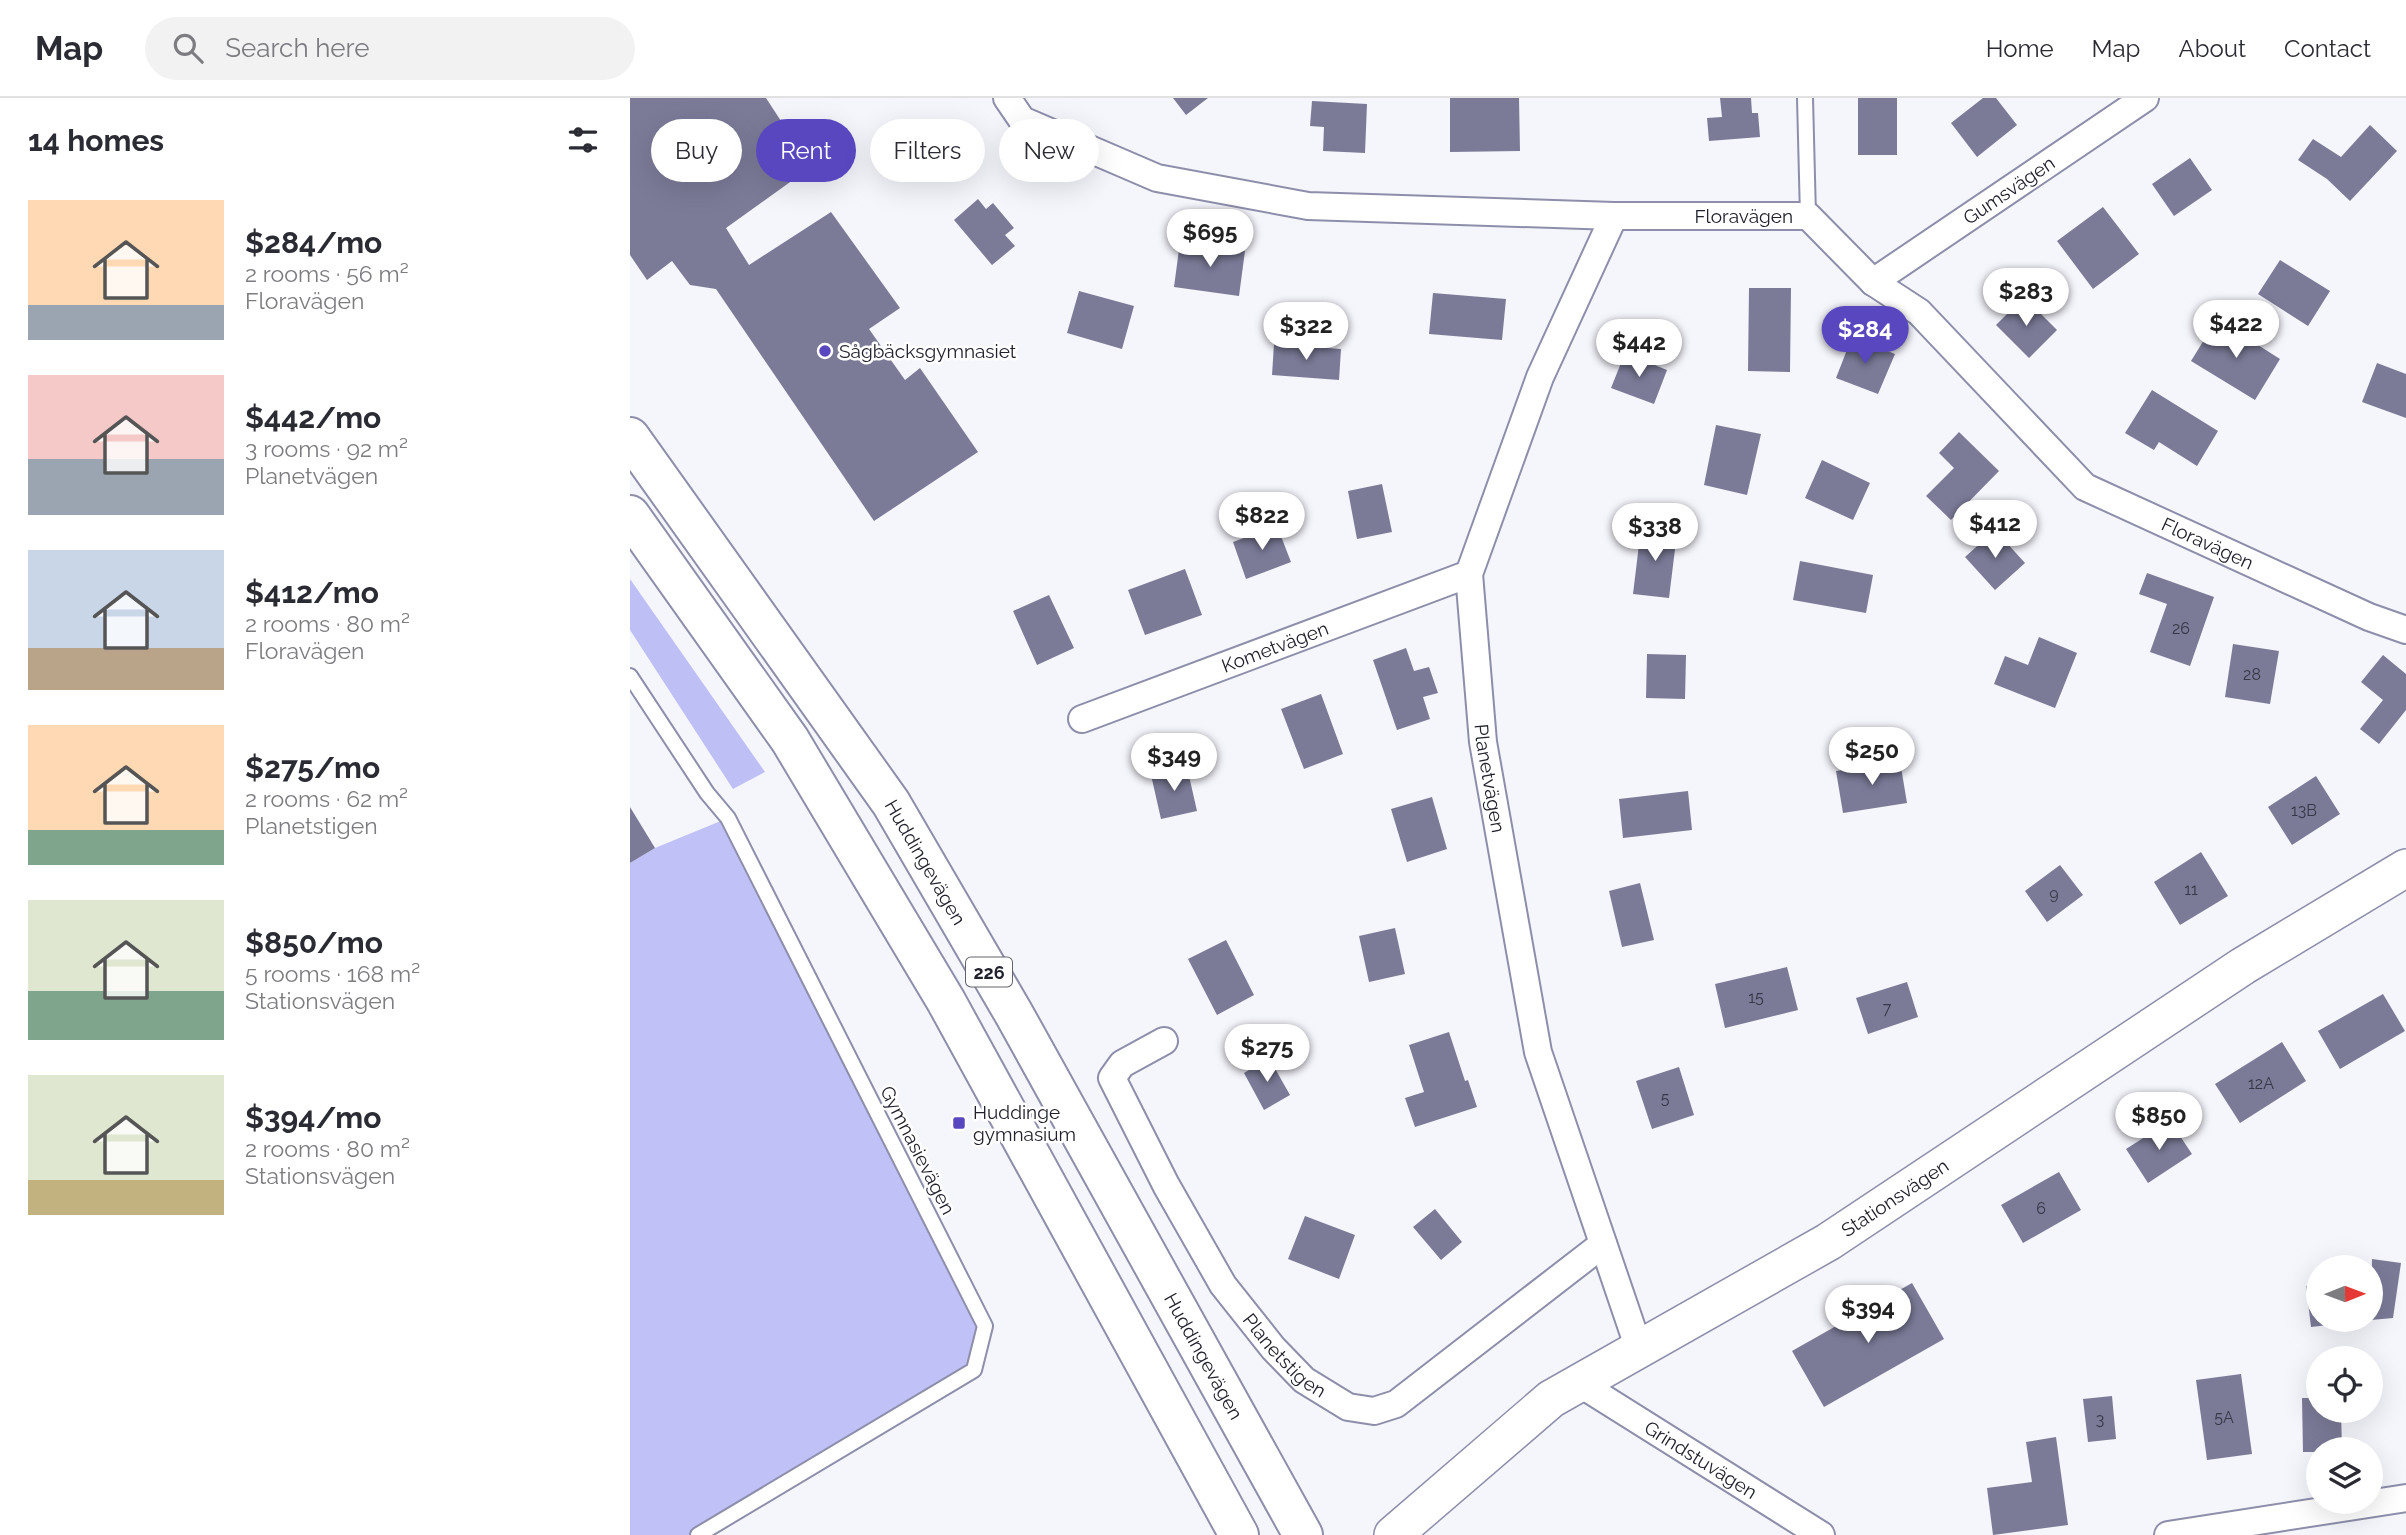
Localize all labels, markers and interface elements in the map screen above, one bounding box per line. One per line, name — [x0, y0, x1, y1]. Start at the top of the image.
search box — [145, 17, 635, 80]
text: Map — [35, 29, 103, 68]
icon: search — [169, 29, 207, 67]
text: Search here — [225, 33, 370, 63]
text: Home — [1986, 34, 2054, 63]
text: Map — [2092, 34, 2140, 63]
text: About — [2178, 34, 2246, 63]
text: Contact — [2284, 34, 2371, 63]
chip: Buy — [651, 119, 742, 182]
chip: Rent — [756, 119, 856, 182]
chip: Filters — [870, 119, 985, 182]
chip: New — [999, 119, 1099, 182]
icon: filters — [564, 121, 602, 159]
text: 14 homes — [28, 123, 164, 158]
street label: Gumsvägen — [1959, 151, 2059, 229]
street label: Floravägen — [1694, 205, 1793, 227]
pin: $695 — [1169, 209, 1251, 269]
text: $695 — [1183, 218, 1237, 245]
text: $284/mo — [245, 225, 382, 260]
icon: home — [84, 228, 168, 312]
text: 2 rooms · 56 m² — [245, 260, 409, 287]
pin: $283 — [1985, 268, 2067, 328]
text: $283 — [1999, 277, 2053, 304]
text: Floravägen — [245, 287, 364, 314]
pin: $422 — [2195, 300, 2277, 360]
pin: $322 — [1265, 302, 1347, 362]
pin: $284 — [1824, 306, 1906, 366]
text: $422 — [2209, 309, 2263, 336]
text: $322 — [1279, 311, 1333, 338]
text: $284 — [1838, 315, 1892, 342]
pin: $442 — [1598, 320, 1680, 379]
text: $442 — [1612, 328, 1666, 355]
place label: Sågbäcksgymnasiet — [839, 340, 1017, 362]
marker: Sågbäcksgymnasiet — [817, 343, 833, 359]
text: $442/mo — [245, 400, 381, 435]
icon: home — [84, 403, 168, 487]
text: 3 rooms · 92 m² — [245, 435, 408, 462]
text: Planetvägen — [245, 462, 378, 489]
pin: $822 — [1221, 492, 1303, 552]
pin: $412 — [1954, 500, 2036, 560]
text: $822 — [1235, 501, 1289, 528]
pin: $338 — [1614, 504, 1696, 563]
text: $412 — [1969, 509, 2021, 536]
text: $338 — [1628, 512, 1682, 539]
street label: Floravägen — [2158, 513, 2257, 574]
text: $412/mo — [245, 575, 379, 610]
icon: home — [84, 578, 168, 662]
text: 2 rooms · 80 m² — [245, 610, 410, 637]
street label: Kometvägen — [1219, 617, 1331, 677]
house number: 26 — [2172, 619, 2190, 638]
text: Floravägen — [245, 637, 364, 664]
house number: 28 — [2243, 665, 2261, 684]
street label: Planetvägen — [1471, 723, 1510, 834]
pin: $250 — [1831, 728, 1913, 787]
pin: $349 — [1133, 734, 1215, 793]
text: $250 — [1845, 736, 1899, 763]
text: $349 — [1147, 742, 1201, 769]
text: $275/mo — [245, 750, 380, 785]
icon: home — [84, 753, 168, 837]
text: 2 rooms · 62 m² — [245, 785, 408, 812]
street label: Huddingevägen — [880, 796, 971, 929]
house number: 13B — [2291, 801, 2317, 820]
text: Planetstigen — [245, 812, 378, 839]
house number: 11 — [2184, 880, 2198, 899]
house number: 9 — [2049, 884, 2059, 903]
text: $850/mo — [245, 925, 383, 960]
icon: home — [84, 928, 168, 1012]
road number: 226 — [966, 958, 1012, 986]
text: 5 rooms · 168 m² — [245, 960, 420, 987]
text: Stationsvägen — [245, 987, 395, 1014]
house number: 15 — [1748, 988, 1764, 1007]
house number: 7 — [1883, 999, 1892, 1018]
pin: $275 — [1226, 1024, 1308, 1084]
text: $275 — [1241, 1033, 1293, 1060]
house number: 12A — [2248, 1074, 2274, 1093]
street label: Gymnasievägen — [876, 1082, 960, 1218]
house number: 5 — [1661, 1089, 1670, 1108]
pin: $850 — [2118, 1093, 2200, 1152]
text: $394/mo — [245, 1100, 381, 1135]
place label: Huddinge gymnasium — [973, 1101, 1076, 1145]
text: $850 — [2131, 1101, 2187, 1128]
icon: home — [84, 1103, 168, 1187]
marker: Huddinge gymnasium — [951, 1115, 967, 1131]
text: 2 rooms · 80 m² — [245, 1135, 410, 1162]
street label: Stationsvägen — [1837, 1154, 1953, 1241]
text: Stationsvägen — [245, 1162, 395, 1189]
house number: 6 — [2036, 1199, 2046, 1218]
north arrow — [2306, 1255, 2384, 1332]
map controls — [2306, 1255, 2383, 1514]
pin: $394 — [1827, 1286, 1909, 1345]
street label: Huddingevägen — [1160, 1289, 1248, 1423]
text: $394 — [1841, 1294, 1895, 1321]
street label: Planetstigen — [1239, 1309, 1330, 1402]
button: locate — [2306, 1346, 2383, 1423]
house number: 5A — [2214, 1408, 2234, 1427]
house number: 3 — [2096, 1410, 2104, 1429]
street label: Grindstuvägen — [1641, 1416, 1761, 1503]
button: layers — [2306, 1437, 2383, 1514]

